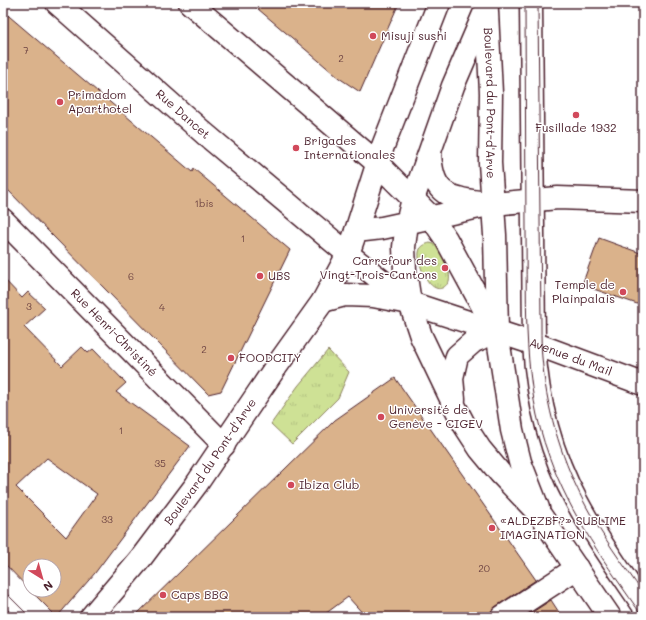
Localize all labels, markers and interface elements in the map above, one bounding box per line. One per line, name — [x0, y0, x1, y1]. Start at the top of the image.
place label: Misuji sushi — [381, 27, 447, 43]
street label: Boulevard du Pont-d'Arve — [481, 27, 500, 179]
marker: Misuji sushi — [368, 31, 378, 41]
house number: 7 — [23, 43, 29, 57]
house number: 2 — [338, 51, 344, 65]
street label: Rue Dancet — [153, 85, 214, 142]
place label: Primadom Aparthotel — [68, 86, 132, 116]
marker: Primadom Aparthotel — [55, 97, 65, 107]
marker: Fusillade 1932 — [571, 110, 581, 120]
place label: Fusillade 1932 — [535, 119, 617, 135]
place label: Brigades Internationales — [304, 132, 395, 162]
marker: Brigades Internationales — [291, 143, 301, 153]
house number: 1bis — [195, 196, 214, 210]
house number: 1 — [241, 231, 245, 245]
place label: Carrefour des Vingt-Trois-Cantons — [320, 252, 437, 282]
marker: Carrefour des Vingt-Trois-Cantons — [440, 263, 450, 273]
place label: UBS — [268, 267, 290, 283]
house number: 6 — [128, 269, 134, 283]
marker: UBS — [255, 271, 265, 281]
place label: Temple de Plainpalais — [552, 276, 615, 306]
street label: Rue Henri-Christiné — [68, 285, 161, 379]
marker: Temple de Plainpalais — [618, 287, 628, 297]
house number: 3 — [26, 299, 32, 313]
house number: 4 — [159, 300, 165, 314]
street label: Avenue du Mail — [527, 334, 615, 379]
house number: 2 — [201, 342, 207, 356]
place label: FOODCITY — [239, 349, 301, 365]
marker: FOODCITY — [226, 353, 236, 363]
street label: Boulevard du Pont-d'Arve — [160, 395, 259, 528]
place label: Université de Genève - CIGEV — [389, 401, 483, 431]
marker: Université de Genève - CIGEV — [376, 412, 386, 422]
house number: 1 — [119, 423, 123, 437]
house number: 35 — [154, 456, 166, 470]
place label: Ibiza Club — [299, 476, 359, 492]
marker: Ibiza Club — [286, 480, 296, 490]
house number: 33 — [101, 512, 113, 526]
place label: «ALDEZBF?» SUBLIME IMAGINATION — [500, 512, 626, 542]
marker: «ALDEZBF?» SUBLIME IMAGINATION — [487, 523, 497, 533]
north arrow — [22, 558, 62, 598]
house number: 20 — [478, 561, 490, 575]
text: N — [40, 578, 56, 595]
place label: Caps BBQ — [171, 586, 228, 602]
marker: Caps BBQ — [158, 590, 168, 600]

